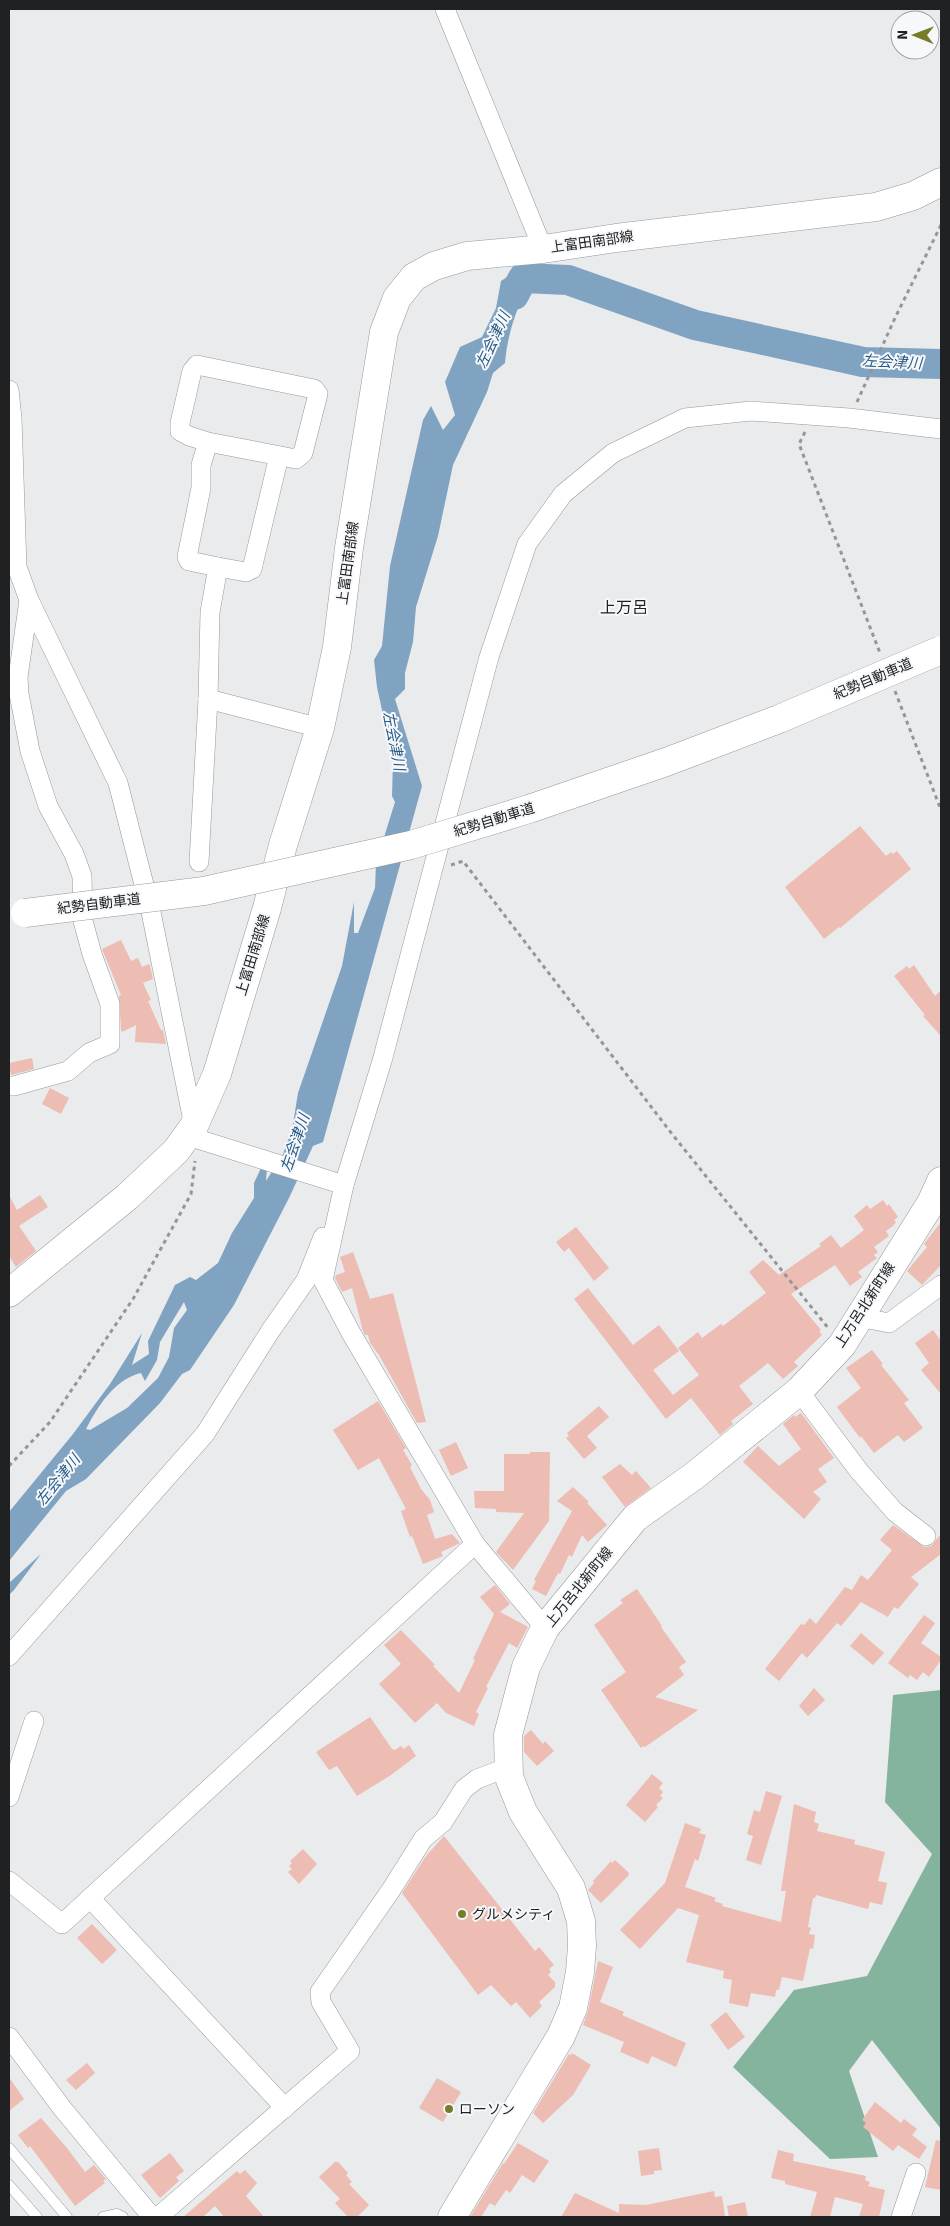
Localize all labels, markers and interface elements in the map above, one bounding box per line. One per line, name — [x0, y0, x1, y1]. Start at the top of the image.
north arrow — [890, 10, 940, 60]
text: N — [894, 30, 911, 40]
street label: 上富田南部線 — [549, 228, 635, 256]
water label: 左会津川 — [472, 307, 515, 371]
water label: 左会津川 — [862, 351, 924, 373]
street label: 上富田南部線 — [334, 520, 362, 606]
district label: 上万呂 — [600, 598, 648, 618]
street label: 紀勢自動車道 — [831, 655, 915, 703]
water label: 左会津川 — [379, 710, 409, 774]
street label: 紀勢自動車道 — [451, 800, 537, 840]
street label: 紀勢自動車道 — [56, 890, 142, 918]
street label: 上富田南部線 — [233, 912, 273, 998]
water label: 左会津川 — [277, 1110, 314, 1174]
street label: 上万呂北新町線 — [831, 1259, 899, 1351]
water label: 左会津川 — [32, 1449, 85, 1509]
street label: 上万呂北新町線 — [542, 1544, 616, 1630]
place label: グルメシティ — [472, 1906, 555, 1923]
marker: グルメシティ — [456, 1908, 468, 1920]
place label: ローソン — [459, 2101, 515, 2118]
marker: ローソン — [443, 2103, 455, 2115]

